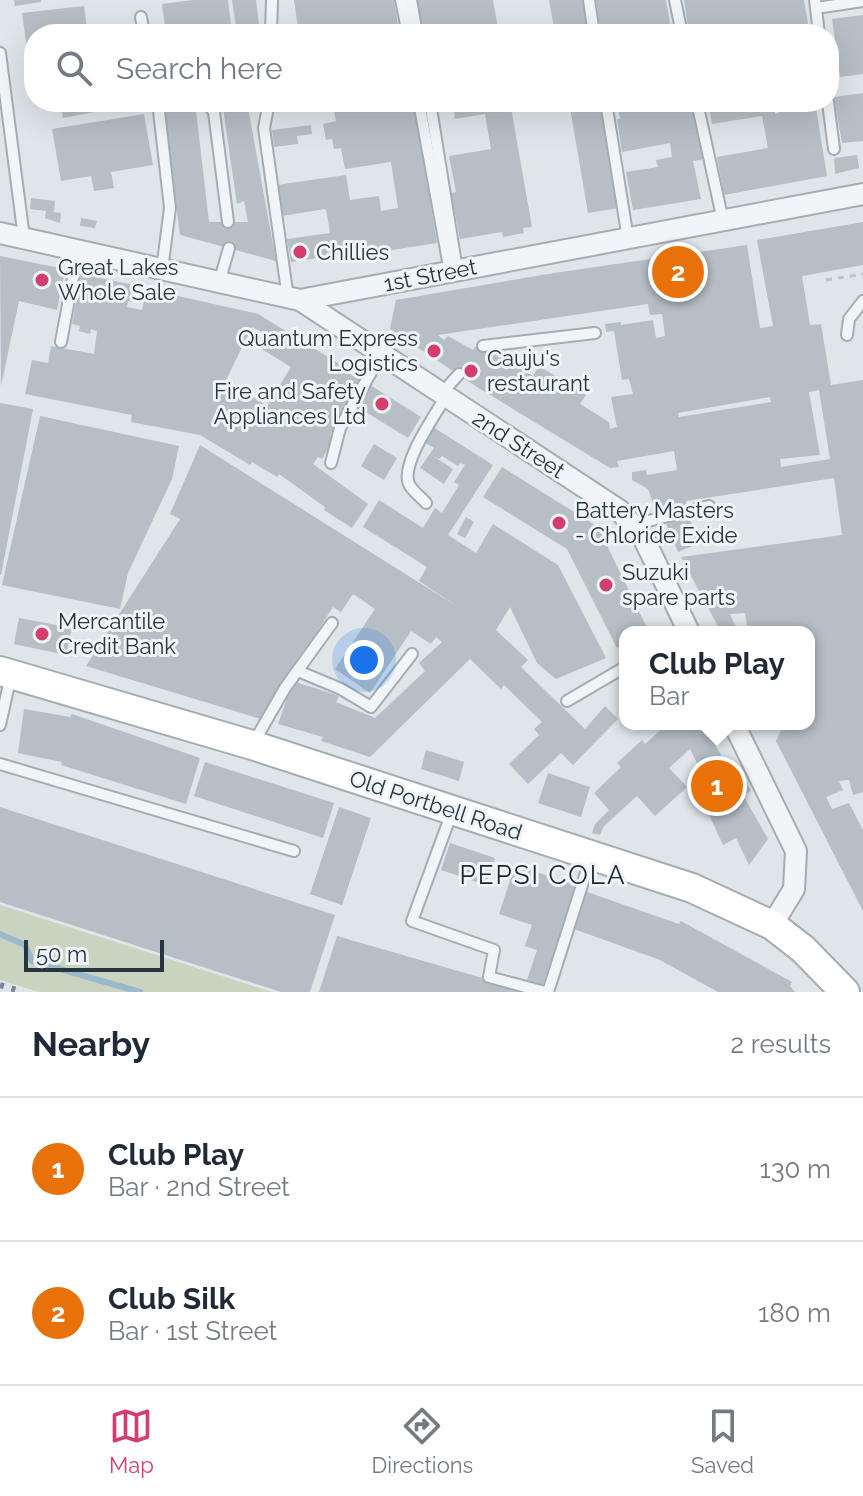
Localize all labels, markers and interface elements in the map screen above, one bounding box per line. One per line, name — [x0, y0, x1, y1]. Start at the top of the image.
search box — [24, 24, 839, 112]
icon: search — [52, 46, 96, 90]
text: Search here — [116, 51, 283, 86]
place label: Chillies — [316, 239, 389, 265]
pin: 2 — [652, 242, 704, 302]
marker: Chillies — [291, 243, 309, 261]
street label: 1st Street — [381, 253, 479, 297]
place label: Great Lakes Whole Sale — [58, 254, 178, 305]
marker: Great Lakes Whole Sale — [33, 271, 51, 289]
place label: Quantum Express Logistics — [238, 325, 418, 376]
marker: Quantum Express Logistics — [425, 342, 443, 360]
place label: Cauju's restaurant — [487, 345, 591, 396]
marker: Cauju's restaurant — [462, 362, 480, 380]
place label: Fire and Safety Appliances Ltd — [214, 378, 366, 429]
marker: Fire and Safety Appliances Ltd — [373, 395, 391, 413]
street label: 2nd Street — [468, 405, 570, 484]
place label: Battery Masters - Chloride Exide — [575, 497, 738, 548]
marker: Battery Masters - Chloride Exide — [550, 514, 568, 532]
place label: Suzuki spare parts — [622, 559, 735, 610]
marker: Suzuki spare parts — [597, 576, 615, 594]
place label: Mercantile Credit Bank — [58, 608, 176, 659]
marker: Mercantile Credit Bank — [33, 625, 51, 643]
popup — [619, 626, 815, 730]
your location — [344, 640, 384, 680]
text: Club Play — [649, 646, 785, 681]
text: Bar — [649, 681, 690, 711]
pin: 1 — [691, 756, 743, 816]
street label: Old Portbell Road — [347, 765, 525, 845]
district label: PEPSI COLA — [460, 860, 626, 890]
scale bar — [24, 936, 164, 972]
text: 50 m — [36, 941, 87, 967]
text: Nearby — [32, 1024, 150, 1064]
text: 2 results — [731, 1029, 831, 1059]
text: Club Play — [108, 1137, 244, 1172]
text: 1 — [52, 1154, 64, 1184]
text: 130 m — [760, 1154, 831, 1184]
text: Bar · 2nd Street — [108, 1172, 290, 1202]
text: Club Silk — [108, 1281, 235, 1316]
text: 2 — [51, 1298, 65, 1328]
text: 180 m — [758, 1298, 831, 1328]
text: Bar · 1st Street — [108, 1316, 277, 1346]
tab: Map — [109, 1404, 154, 1478]
tab: Directions — [372, 1404, 473, 1478]
tab: Saved — [691, 1404, 754, 1478]

